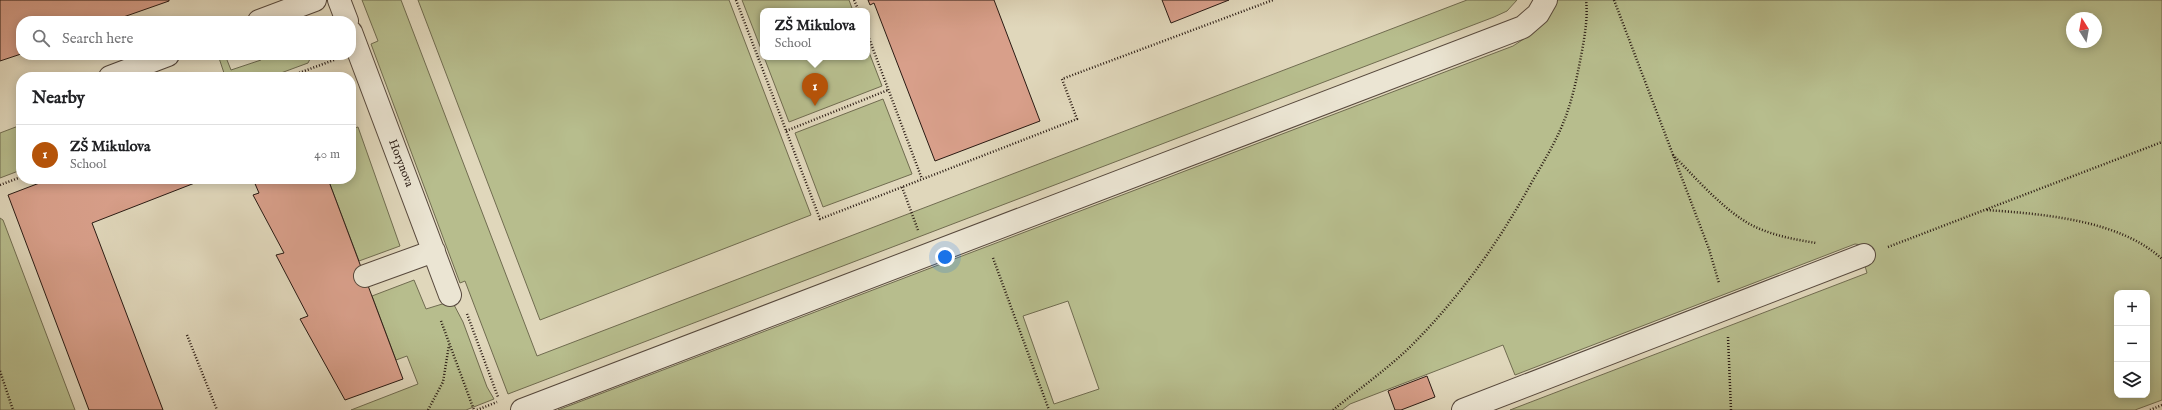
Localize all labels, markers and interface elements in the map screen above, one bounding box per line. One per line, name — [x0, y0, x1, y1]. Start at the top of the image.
popup — [760, 8, 870, 60]
north arrow — [2066, 12, 2102, 48]
search box — [16, 16, 356, 60]
text: ZŠ Mikulova — [775, 16, 855, 35]
icon: search — [30, 27, 52, 49]
text: Search here — [62, 29, 133, 48]
text: School — [775, 35, 811, 52]
pin: 1 — [802, 73, 828, 106]
text: Nearby — [32, 88, 85, 109]
text: ZŠ Mikulova — [70, 137, 150, 156]
street label: Horynova — [385, 137, 417, 190]
text: 1 — [43, 146, 47, 163]
text: 40 m — [314, 146, 340, 163]
text: School — [70, 156, 107, 173]
your location — [935, 247, 955, 267]
map controls — [2114, 290, 2150, 398]
button: + — [2114, 290, 2150, 326]
button: − — [2114, 326, 2150, 362]
button: layers — [2114, 362, 2150, 398]

